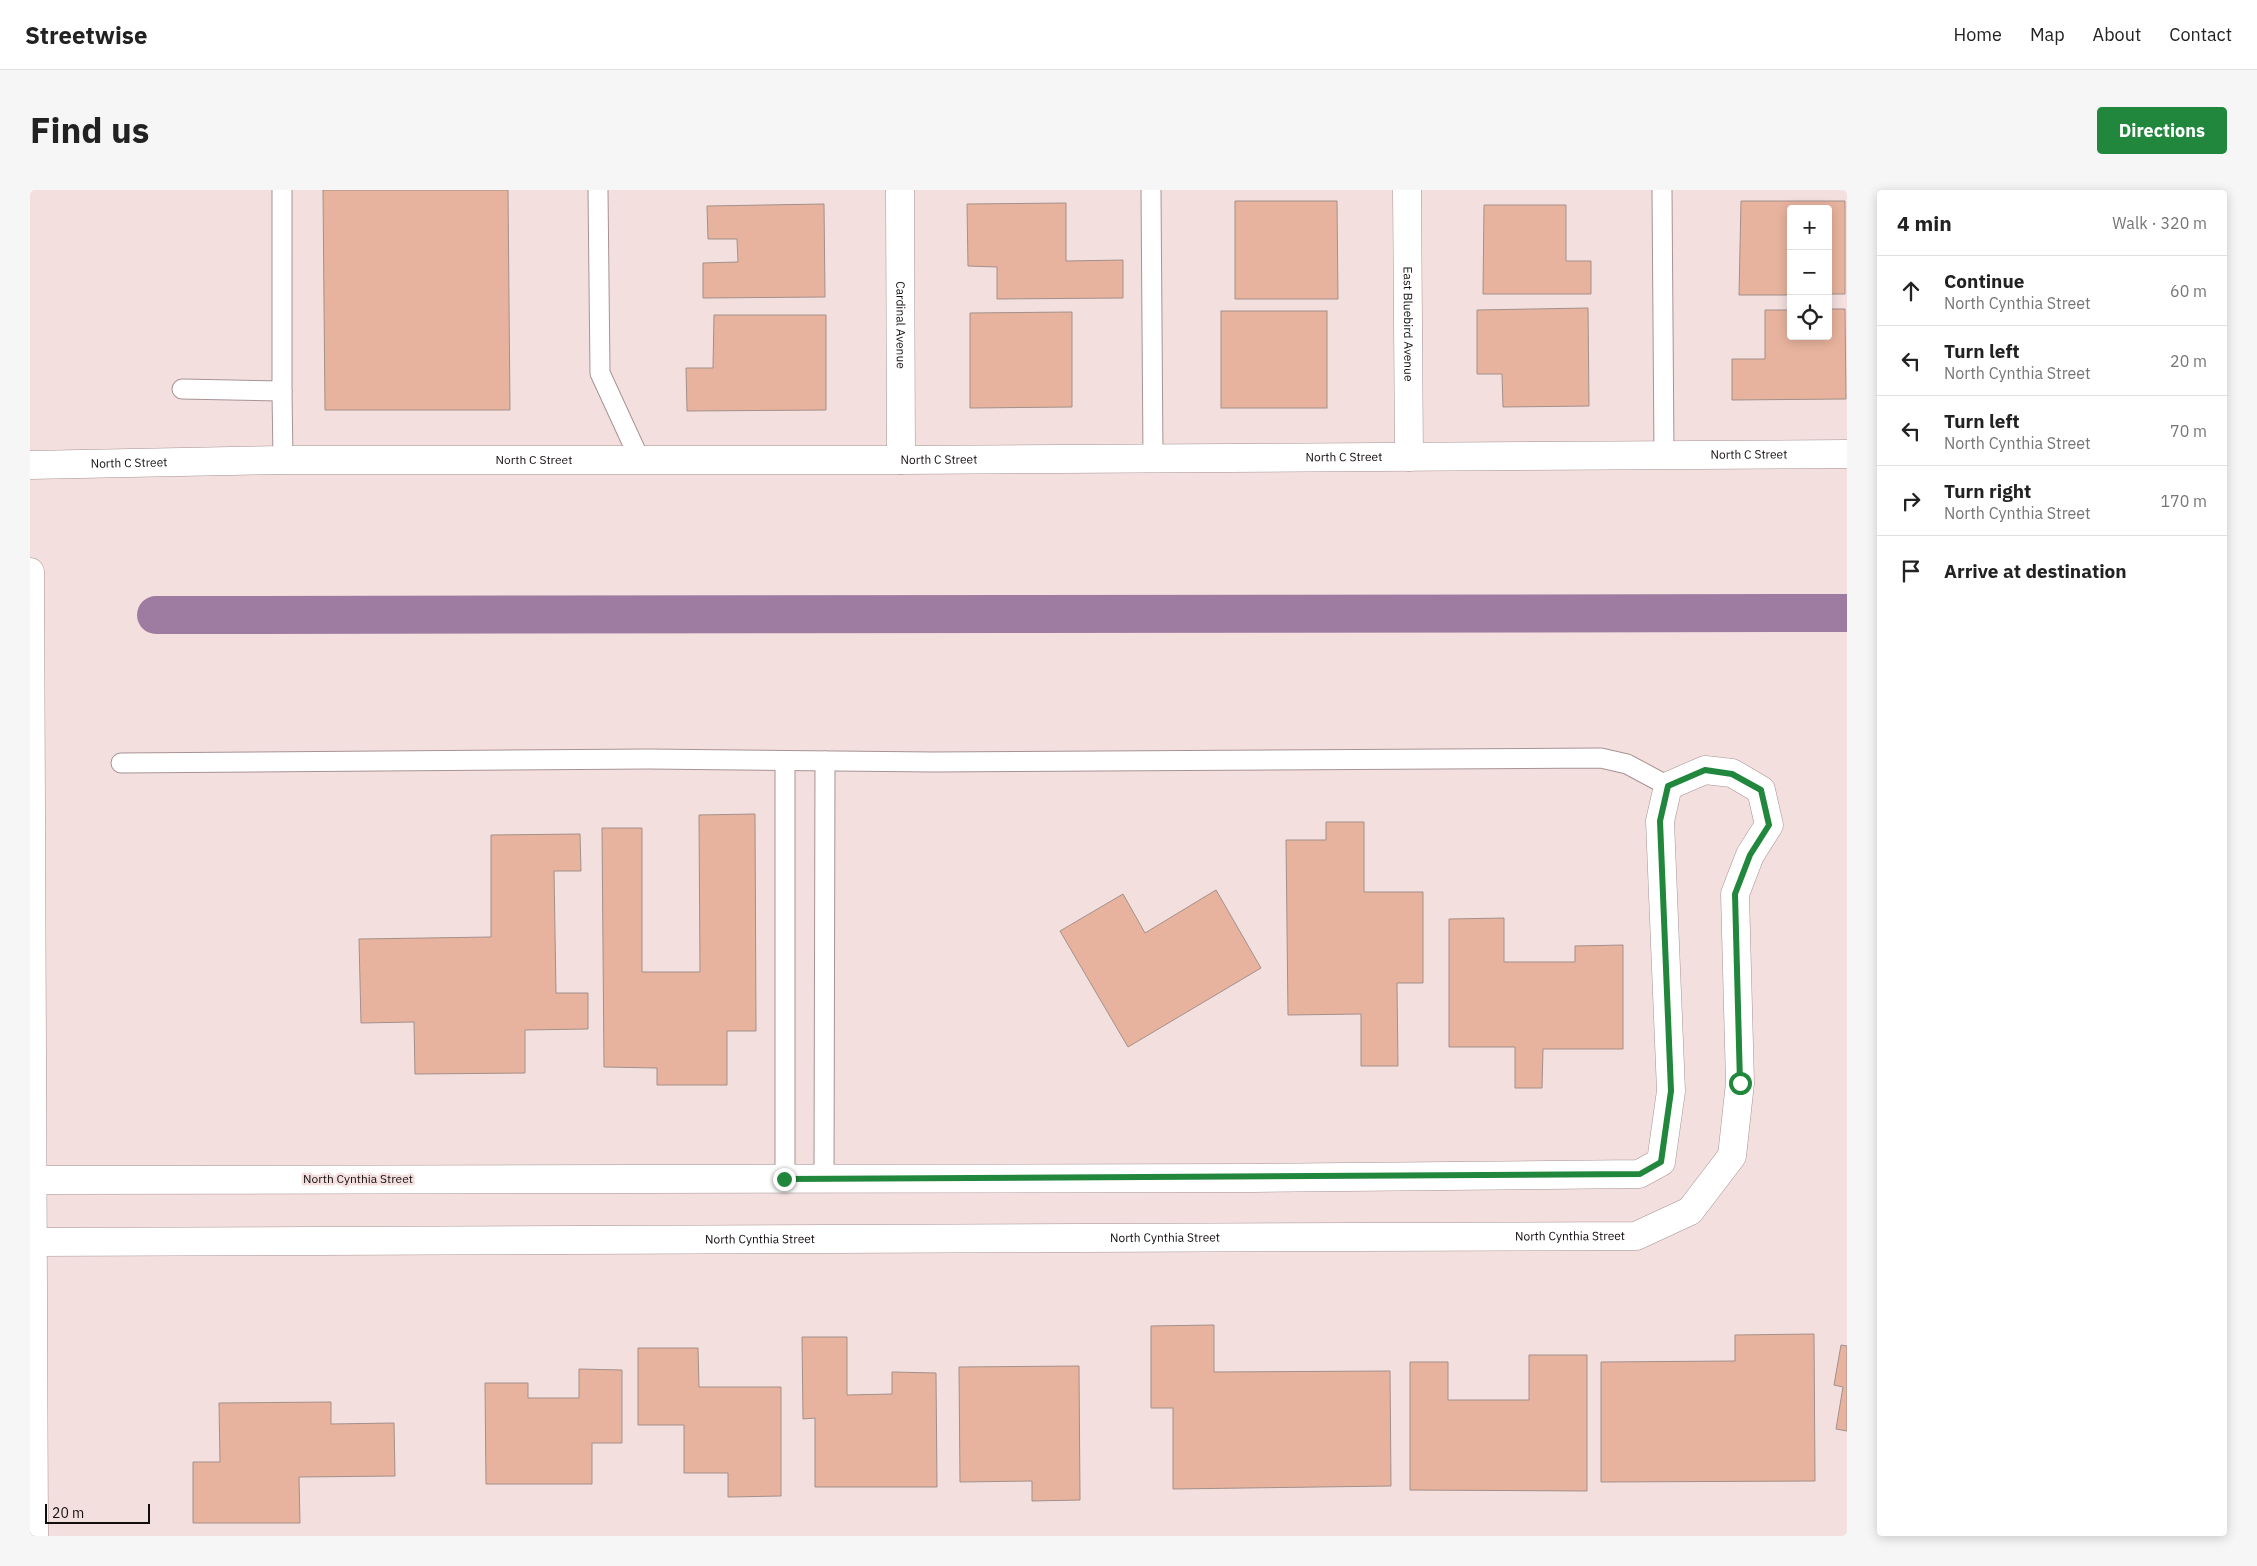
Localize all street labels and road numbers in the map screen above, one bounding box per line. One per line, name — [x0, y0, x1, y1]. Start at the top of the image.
street label: East Bluebird Avenue — [1401, 266, 1416, 382]
street label: Cardinal Avenue — [893, 281, 909, 369]
street label: North C Street — [1710, 446, 1787, 462]
street label: North C Street — [1305, 449, 1382, 464]
street label: North C Street — [496, 452, 572, 467]
street label: North C Street — [900, 452, 977, 467]
street label: North C Street — [90, 454, 168, 471]
street label: North Cynthia Street — [303, 1171, 413, 1186]
street label: North Cynthia Street — [1515, 1228, 1625, 1243]
street label: North Cynthia Street — [1110, 1230, 1220, 1245]
street label: North Cynthia Street — [705, 1231, 815, 1246]

